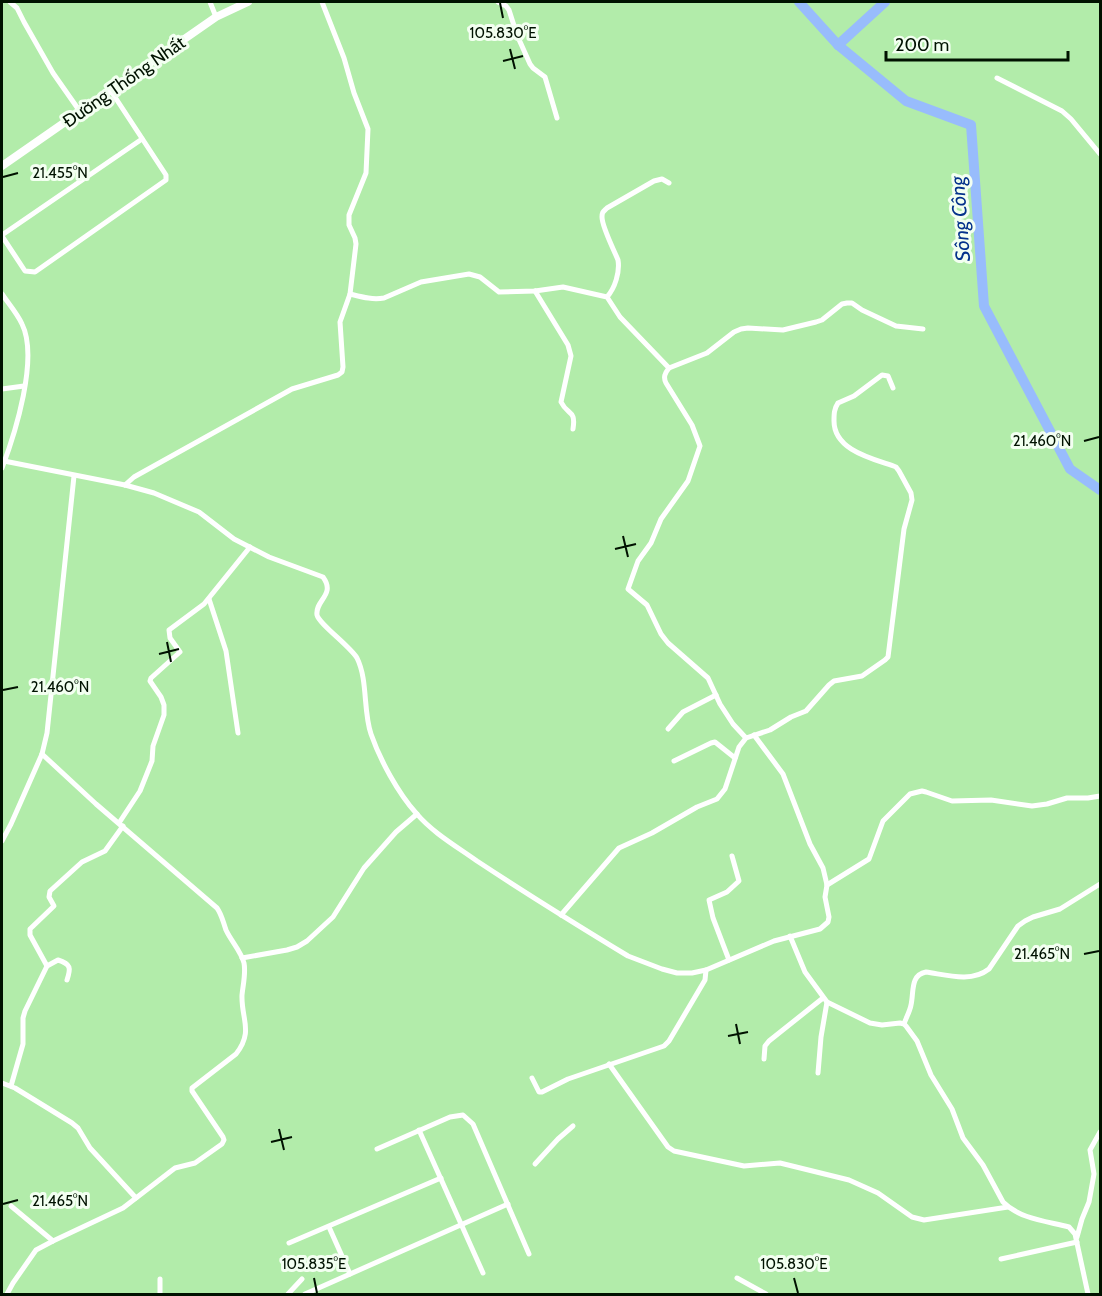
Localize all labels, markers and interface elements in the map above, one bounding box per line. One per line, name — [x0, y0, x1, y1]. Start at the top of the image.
text: 105.830°E — [470, 24, 536, 42]
scale bar — [886, 24, 1068, 62]
street label: Đường Thống Nhất — [58, 32, 190, 132]
text: 200 m — [895, 34, 949, 56]
text: 21.455°N — [32, 164, 88, 182]
water label: Sông Công — [945, 175, 975, 262]
text: 21.460°N — [1013, 432, 1071, 450]
text: 21.460°N — [31, 678, 89, 696]
text: 21.465°N — [1014, 945, 1070, 963]
text: 21.465°N — [32, 1192, 88, 1210]
text: 105.835°E — [282, 1255, 346, 1273]
text: 105.830°E — [761, 1255, 827, 1273]

